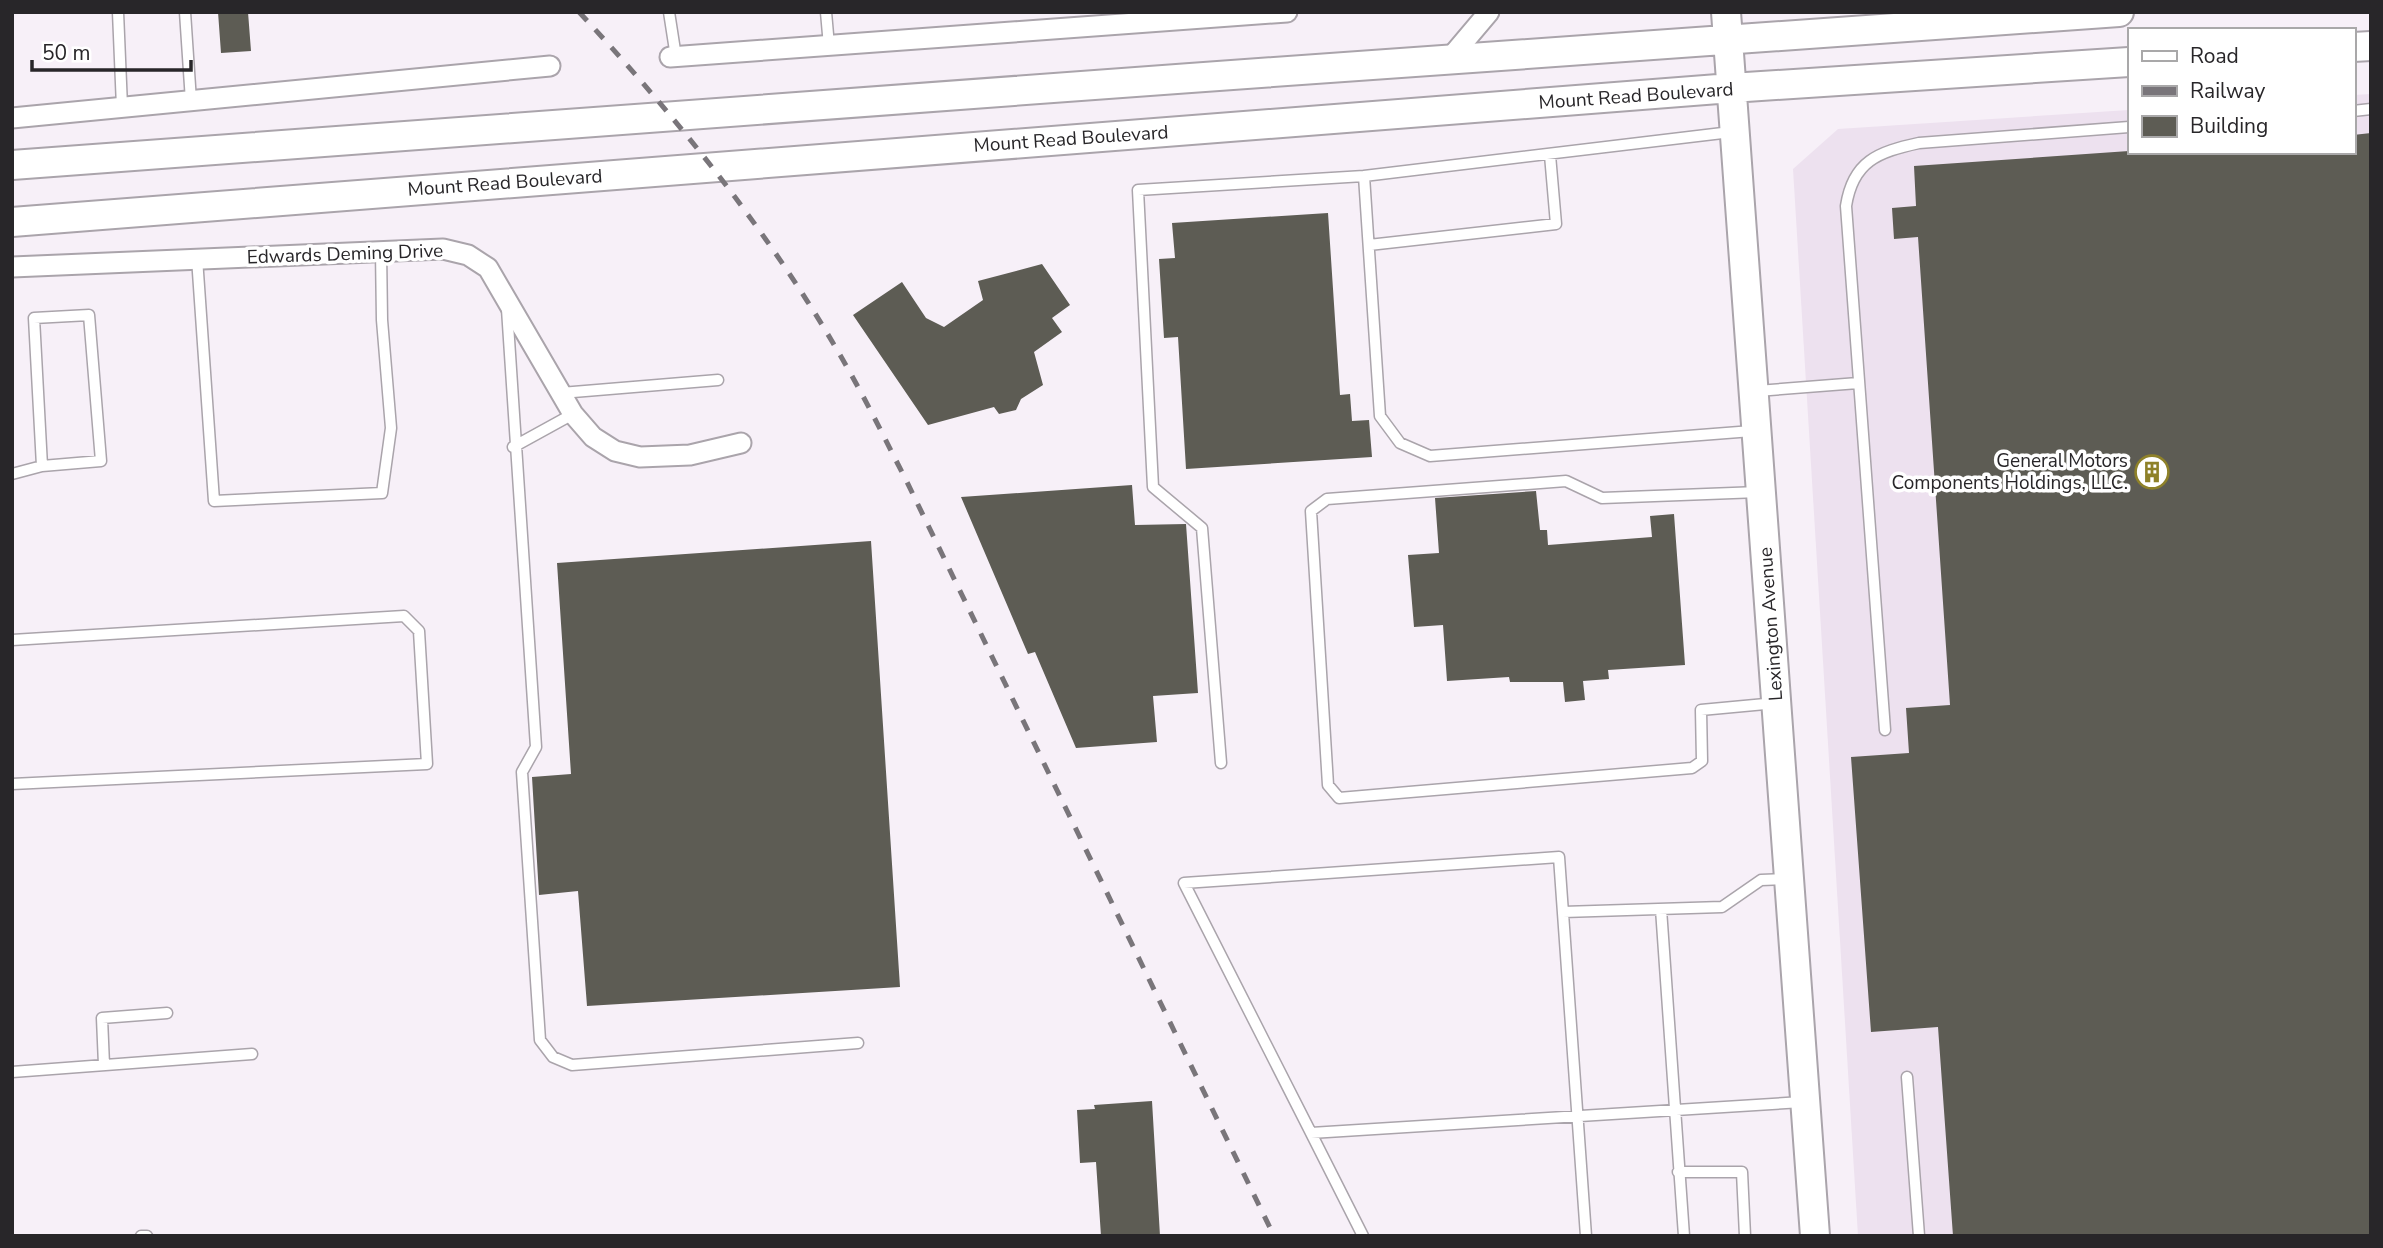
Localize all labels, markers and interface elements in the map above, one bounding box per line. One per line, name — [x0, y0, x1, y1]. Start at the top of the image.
scale bar — [32, 28, 191, 72]
legend — [2128, 28, 2355, 154]
text: 50 m — [42, 39, 91, 67]
text: Road — [2190, 42, 2239, 70]
street label: Mount Read Boulevard — [1538, 76, 1734, 116]
text: Railway — [2190, 77, 2265, 105]
text: Building — [2190, 112, 2268, 140]
street label: Mount Read Boulevard — [973, 119, 1169, 159]
street label: Mount Read Boulevard — [407, 163, 603, 203]
street label: Edwards Deming Drive — [246, 238, 444, 270]
place label: General Motors Components Holdings, LLC. — [1892, 448, 2128, 496]
building icon: General Motors Components Holdings, LLC. — [2133, 453, 2171, 491]
street label: Lexington Avenue — [1753, 546, 1789, 702]

